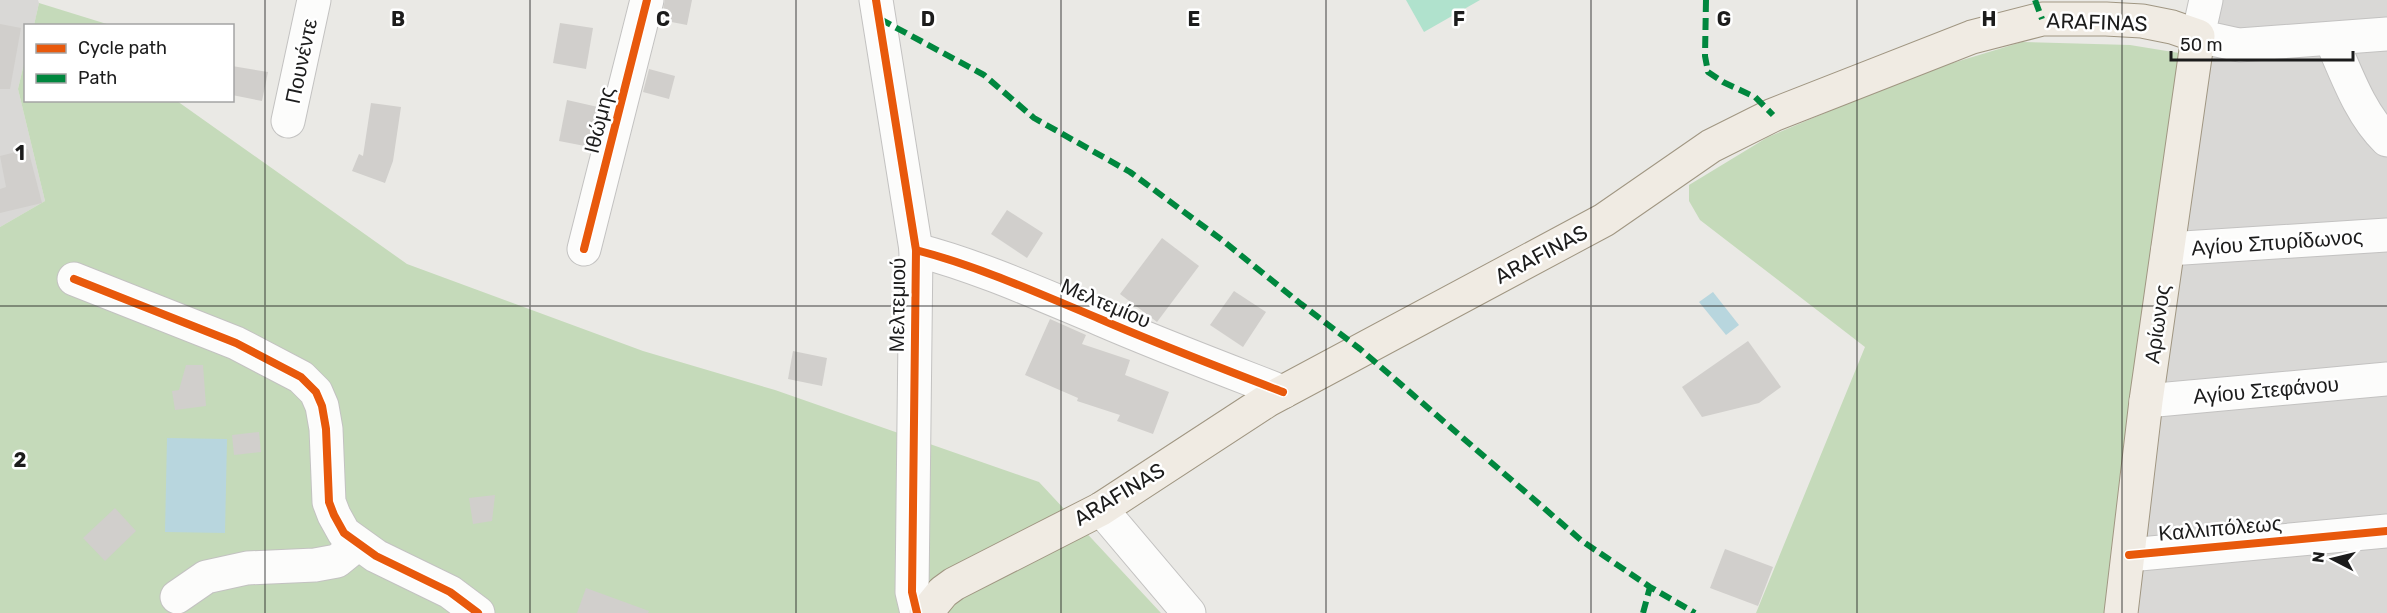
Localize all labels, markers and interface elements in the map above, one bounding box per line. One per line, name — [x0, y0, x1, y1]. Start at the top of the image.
text: B — [391, 7, 405, 31]
text: C — [656, 7, 670, 31]
text: D — [921, 7, 935, 31]
text: E — [1188, 7, 1200, 31]
text: F — [1453, 7, 1465, 31]
text: G — [1717, 7, 1731, 31]
text: H — [1982, 7, 1996, 31]
street label: ARAFINAS — [2046, 8, 2148, 36]
street label: Πουνέντε — [280, 16, 322, 106]
legend — [24, 24, 234, 102]
scale bar — [2171, 24, 2352, 62]
text: 50 m — [2180, 34, 2223, 56]
text: Cycle path — [78, 37, 167, 59]
text: Path — [78, 67, 117, 89]
street label: Ιθώμης — [579, 84, 619, 156]
text: 1 — [15, 141, 25, 165]
street label: ARAFINAS — [1490, 219, 1592, 289]
street label: Αγίου Σπυρίδωνος — [2190, 224, 2364, 260]
street label: Μελτεμιού — [884, 257, 910, 353]
street label: Μελτεμίου — [1057, 273, 1155, 333]
street label: Αρίωνος — [2139, 283, 2175, 365]
street label: Αγίου Στεφάνου — [2192, 371, 2340, 409]
text: 2 — [14, 448, 27, 472]
street label: ARAFINAS — [1069, 457, 1169, 531]
street label: Καλλιπόλεως — [2157, 510, 2283, 546]
north arrow — [2303, 529, 2363, 589]
text: N — [2308, 550, 2329, 564]

